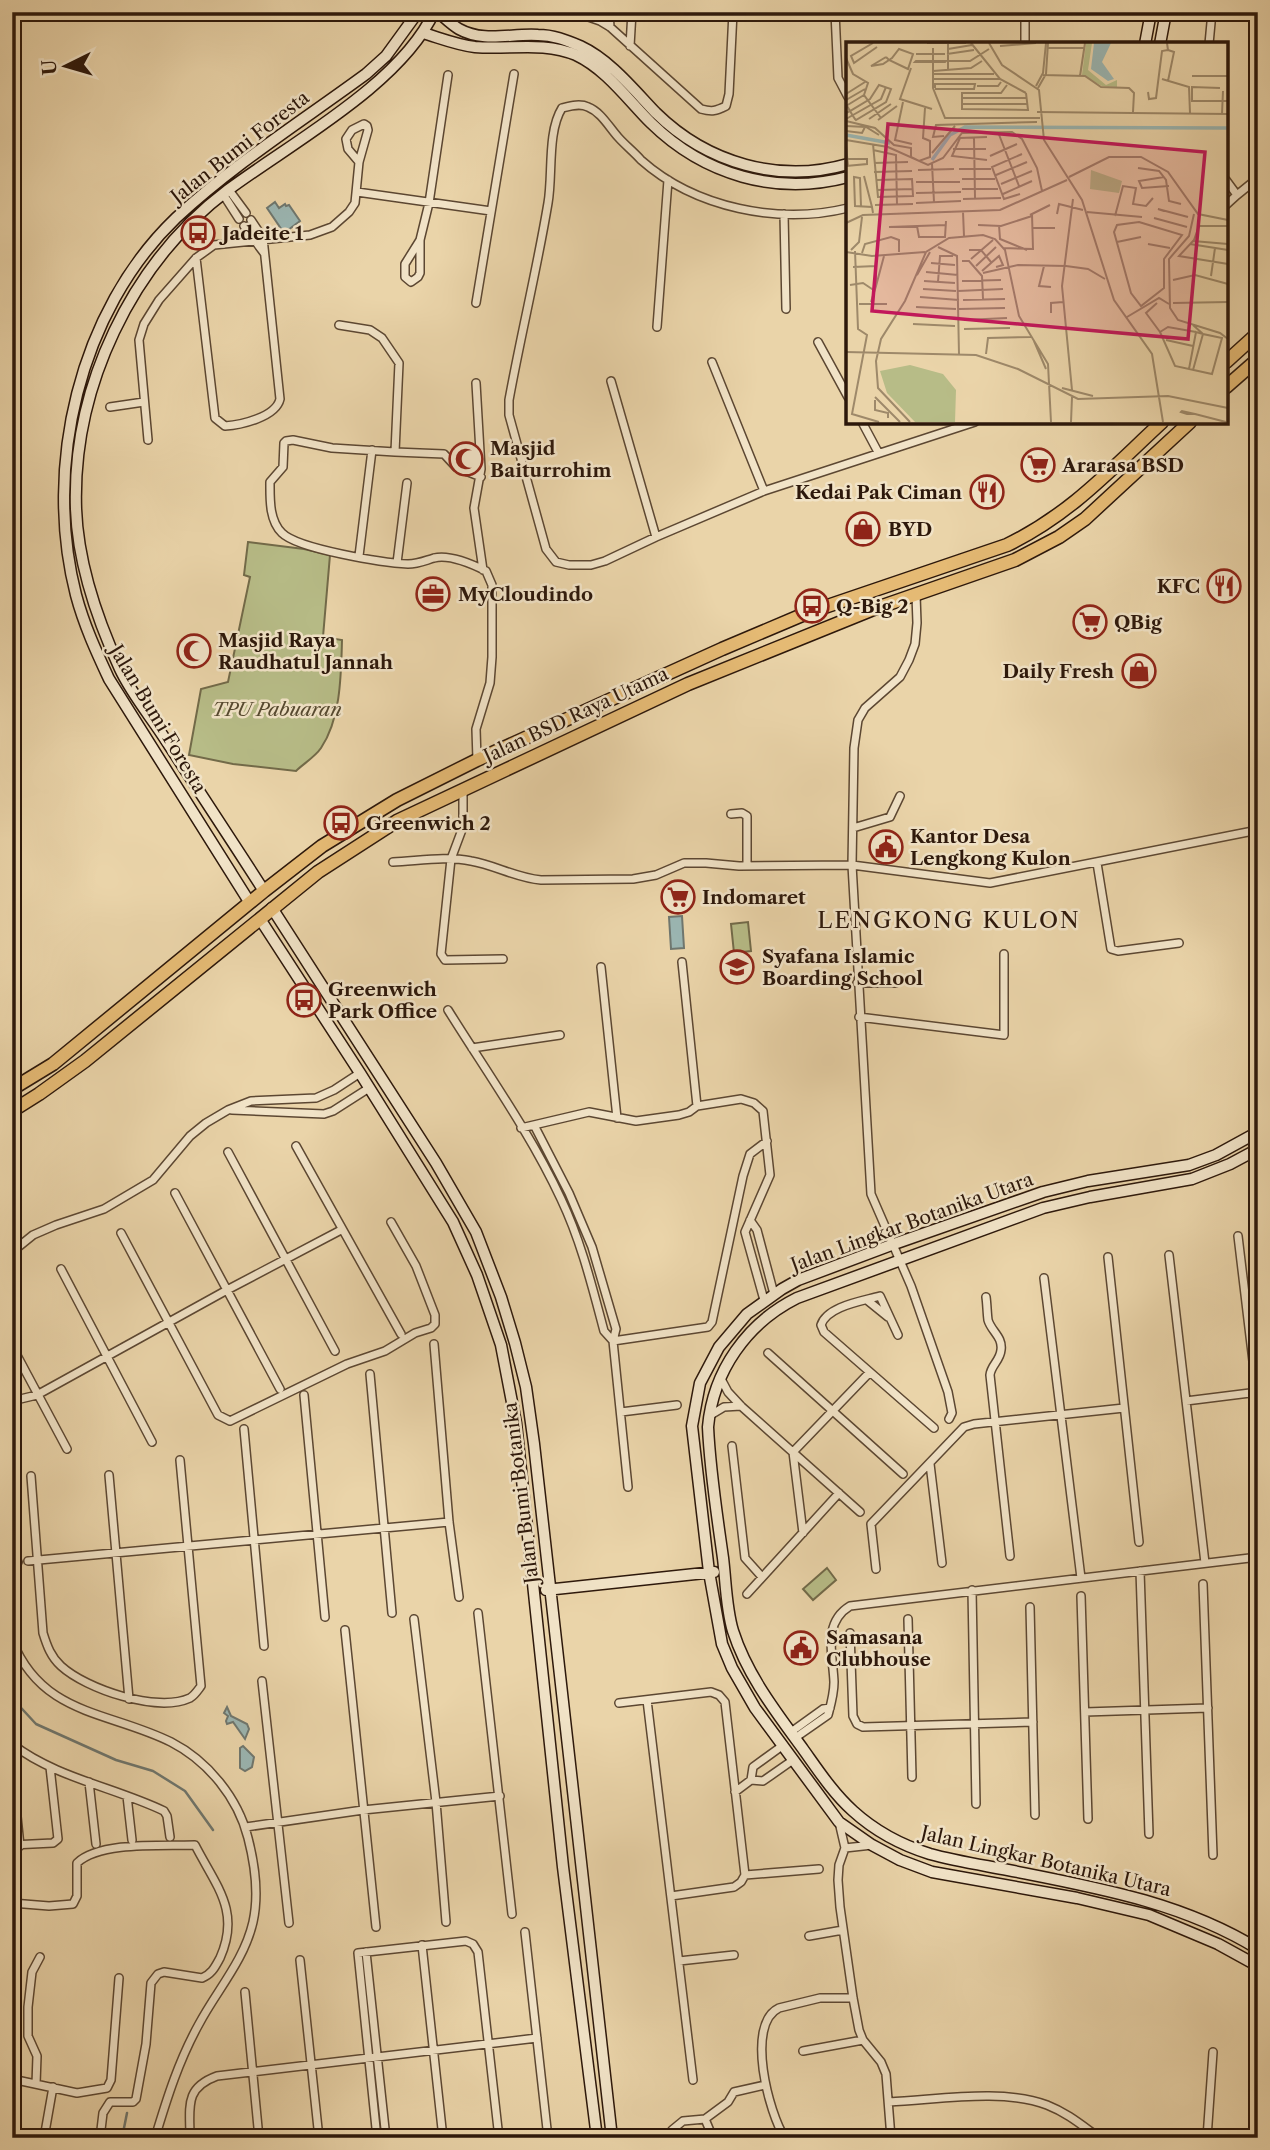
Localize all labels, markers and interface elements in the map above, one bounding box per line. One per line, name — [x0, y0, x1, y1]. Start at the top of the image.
north arrow — [32, 32, 102, 102]
inset map — [846, 42, 1228, 424]
text: U — [37, 58, 62, 76]
street label: Jalan Bumi Foresta — [164, 86, 314, 210]
bus stop icon: Jadeite 1 — [179, 214, 217, 252]
place label: Jadeite 1 — [219, 222, 304, 245]
place label: Masjid Baiturrohim — [490, 437, 611, 482]
mosque icon: Masjid Baiturrohim — [447, 440, 485, 478]
supermarket icon: Ararasa BSD — [1019, 446, 1057, 484]
place label: Ararasa BSD — [1061, 454, 1184, 477]
restaurant icon: Kedai Pak Ciman — [968, 473, 1006, 511]
place label: Kedai Pak Ciman — [795, 481, 962, 504]
shop icon: BYD — [844, 510, 882, 548]
place label: BYD — [888, 518, 932, 541]
restaurant icon: KFC — [1205, 567, 1243, 605]
office icon: MyCloudindo — [414, 575, 452, 613]
place label: KFC — [1157, 575, 1200, 598]
place label: MyCloudindo — [458, 583, 593, 606]
bus stop icon: Q-Big 2 — [793, 587, 831, 625]
place label: Q-Big 2 — [836, 595, 908, 618]
supermarket icon: QBig — [1071, 603, 1109, 641]
place label: QBig — [1114, 611, 1163, 634]
place label: Masjid Raya Raudhatul Jannah — [218, 629, 393, 674]
mosque icon: Masjid Raya Raudhatul Jannah — [175, 632, 213, 670]
street label: Jalan Bumi Foresta — [103, 638, 211, 797]
shop icon: Daily Fresh — [1120, 652, 1158, 690]
place label: Daily Fresh — [1002, 660, 1114, 683]
street label: Jalan BSD Raya Utama — [477, 662, 672, 769]
park label: TPU Pabuaran — [212, 698, 342, 721]
bus stop icon: Greenwich 2 — [322, 804, 360, 842]
place label: Greenwich 2 — [366, 812, 491, 835]
place label: Kantor Desa Lengkong Kulon — [910, 825, 1071, 870]
public building icon: Kantor Desa Lengkong Kulon — [867, 828, 905, 866]
supermarket icon: Indomaret — [659, 878, 697, 916]
place label: Indomaret — [702, 886, 806, 909]
district label: LENGKONG KULON — [817, 906, 1081, 934]
place label: Syafana Islamic Boarding School — [762, 945, 923, 990]
school or university icon: Syafana Islamic Boarding School — [718, 948, 756, 986]
place label: Greenwich Park Office — [328, 978, 437, 1023]
bus stop icon: Greenwich Park Office — [285, 981, 323, 1019]
street label: Jalan Lingkar Botanika Utara — [785, 1167, 1036, 1278]
street label: Jalan Bumi Botanika — [498, 1401, 544, 1588]
place label: Samasana Clubhouse — [826, 1626, 931, 1671]
public building icon: Samasana Clubhouse — [782, 1629, 820, 1667]
street label: Jalan Lingkar Botanika Utara — [916, 1820, 1173, 1901]

